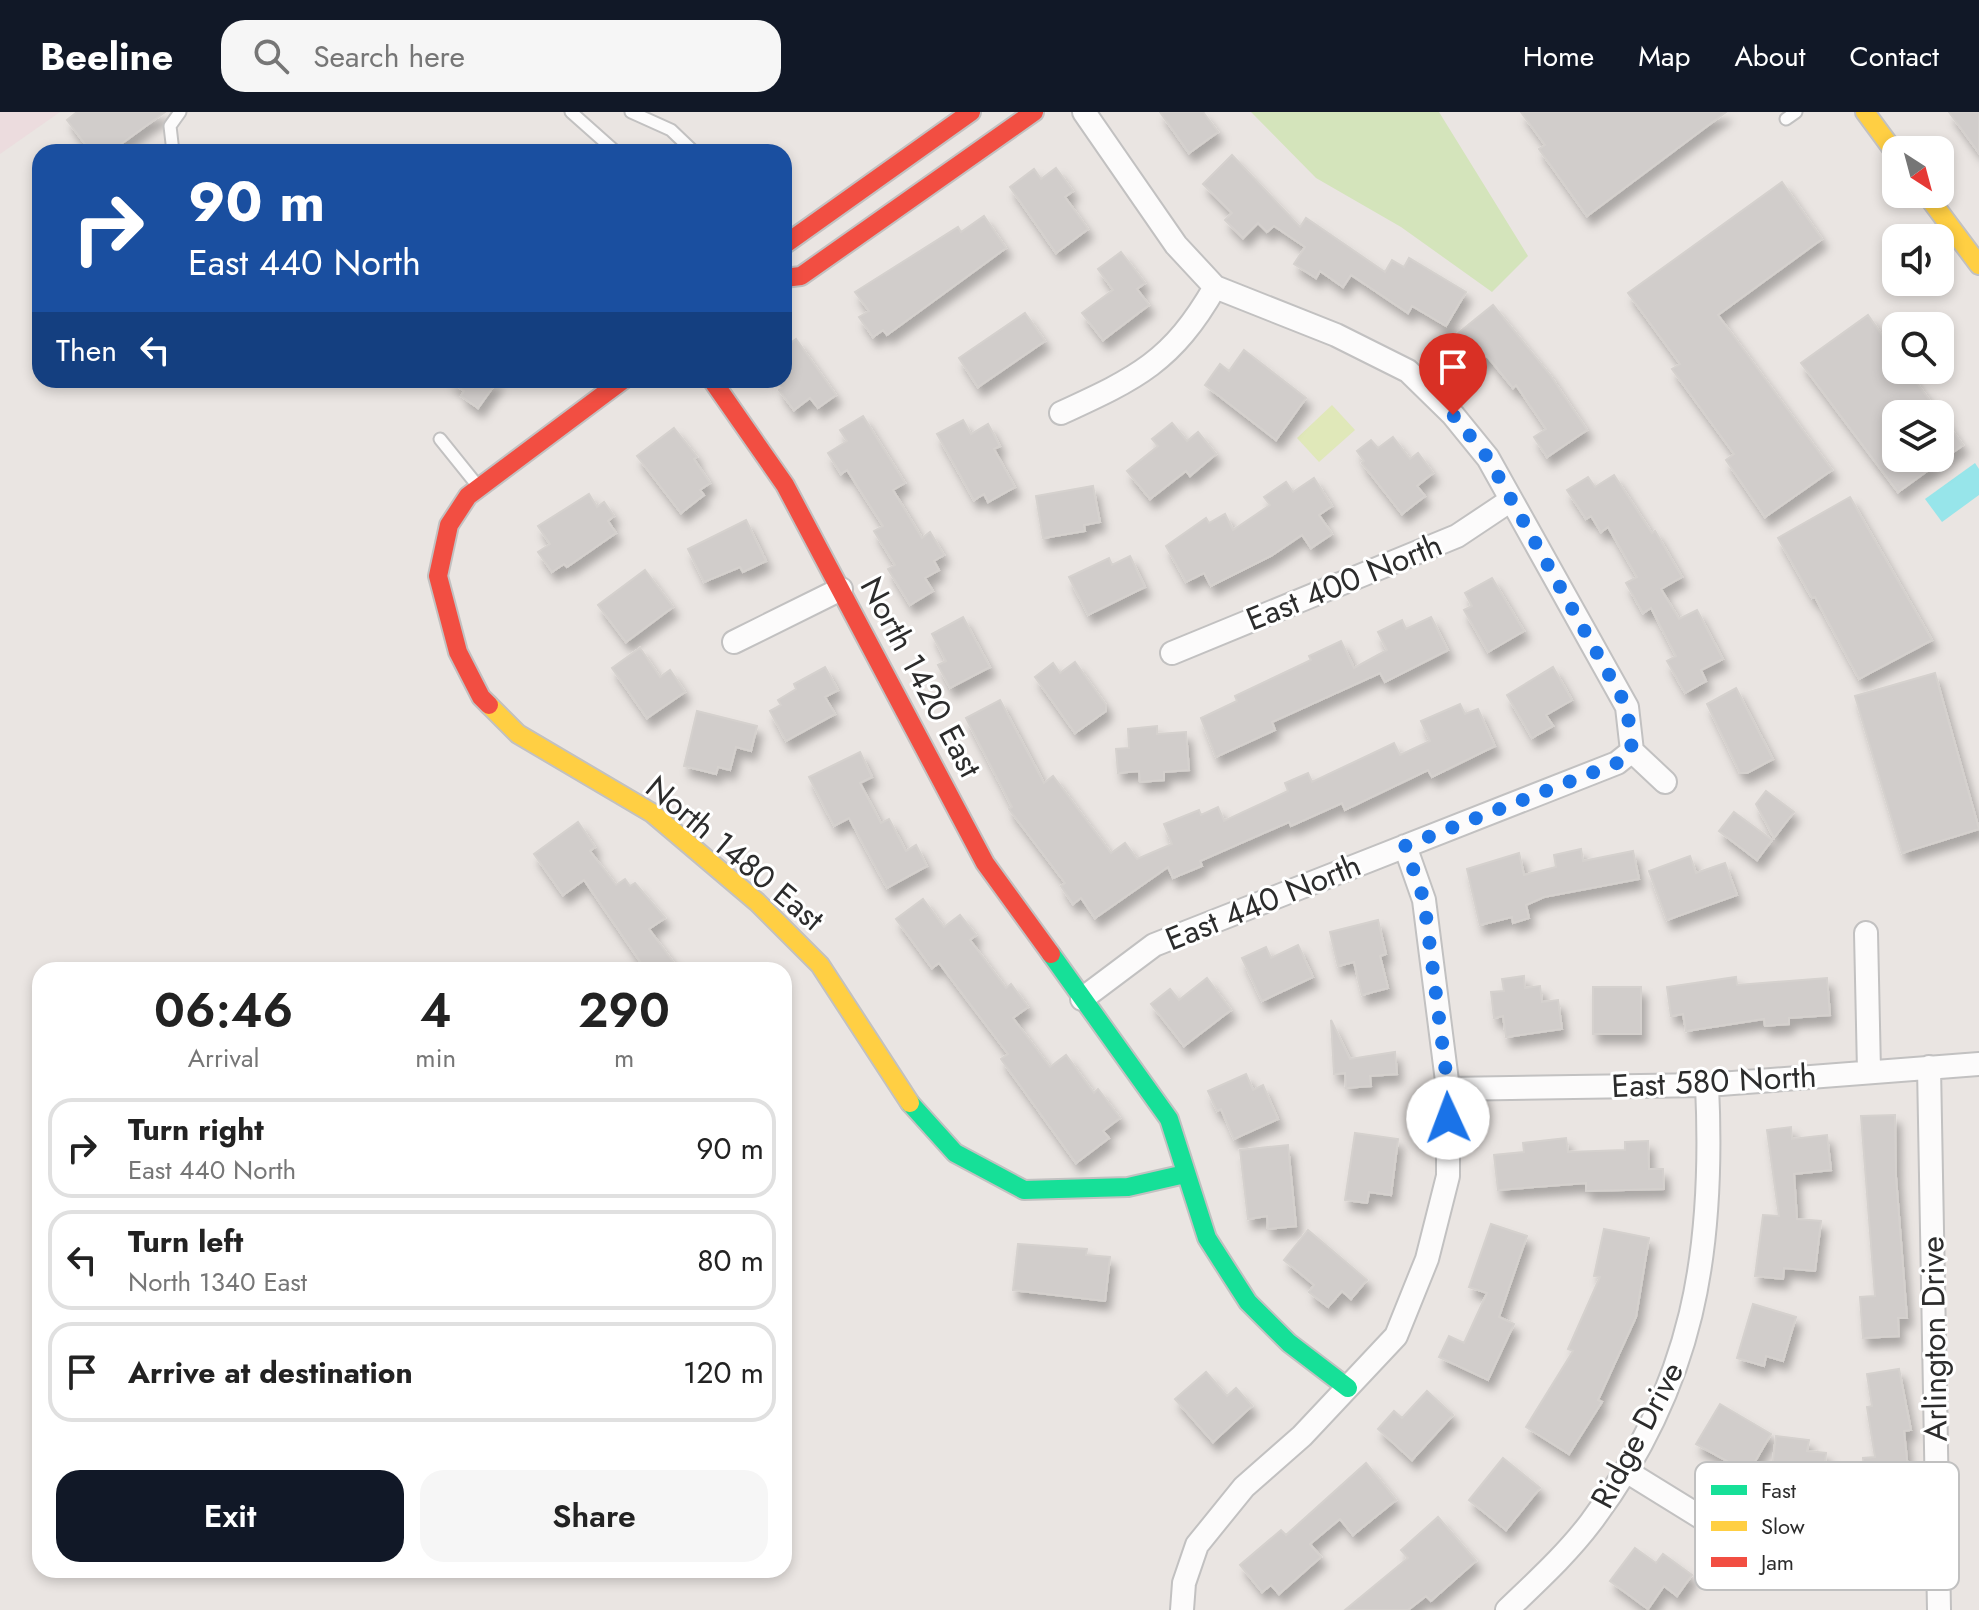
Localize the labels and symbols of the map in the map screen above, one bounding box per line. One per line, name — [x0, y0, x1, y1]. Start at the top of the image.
north arrow — [1882, 136, 1954, 208]
pin — [1419, 333, 1487, 415]
street label: East 400 North — [1239, 522, 1449, 642]
street label: North 1420 East — [849, 569, 993, 786]
street label: North 1480 East — [636, 765, 834, 942]
street label: East 440 North — [1158, 842, 1368, 962]
street label: East 580 North — [1610, 1053, 1818, 1109]
position arrow — [1406, 1076, 1490, 1160]
street label: Arlington Drive — [1909, 1236, 1959, 1442]
street label: Ridge Drive — [1579, 1354, 1695, 1516]
legend — [1695, 1462, 1959, 1590]
text: Fast — [1761, 1474, 1797, 1506]
text: Slow — [1761, 1510, 1805, 1542]
text: Jam — [1758, 1546, 1794, 1578]

